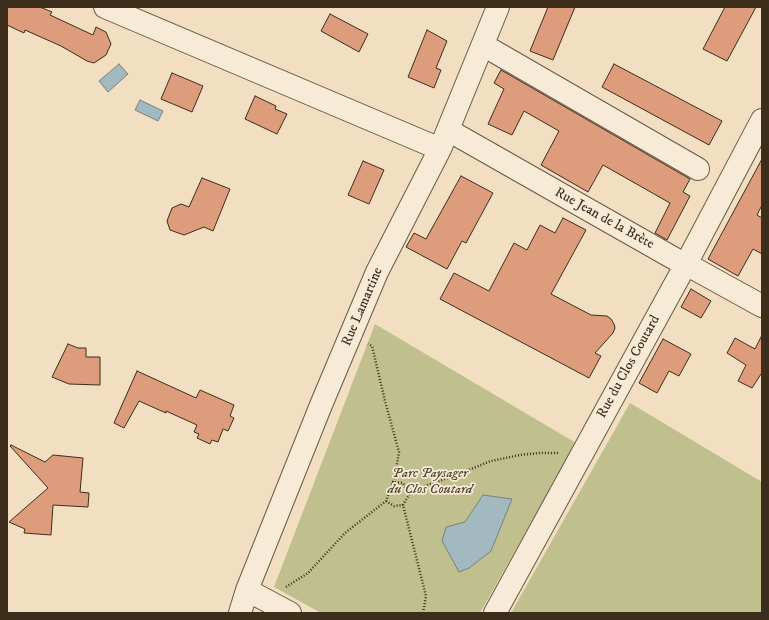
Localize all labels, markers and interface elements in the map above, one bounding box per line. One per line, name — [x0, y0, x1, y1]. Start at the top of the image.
street label: Rue Jean de la Brète — [551, 185, 657, 253]
street label: Rue Lamartine — [339, 265, 387, 349]
street label: Rue du Clos Coutard — [594, 313, 664, 421]
park label: Parc Paysager du Clos Coutard — [387, 466, 473, 498]

